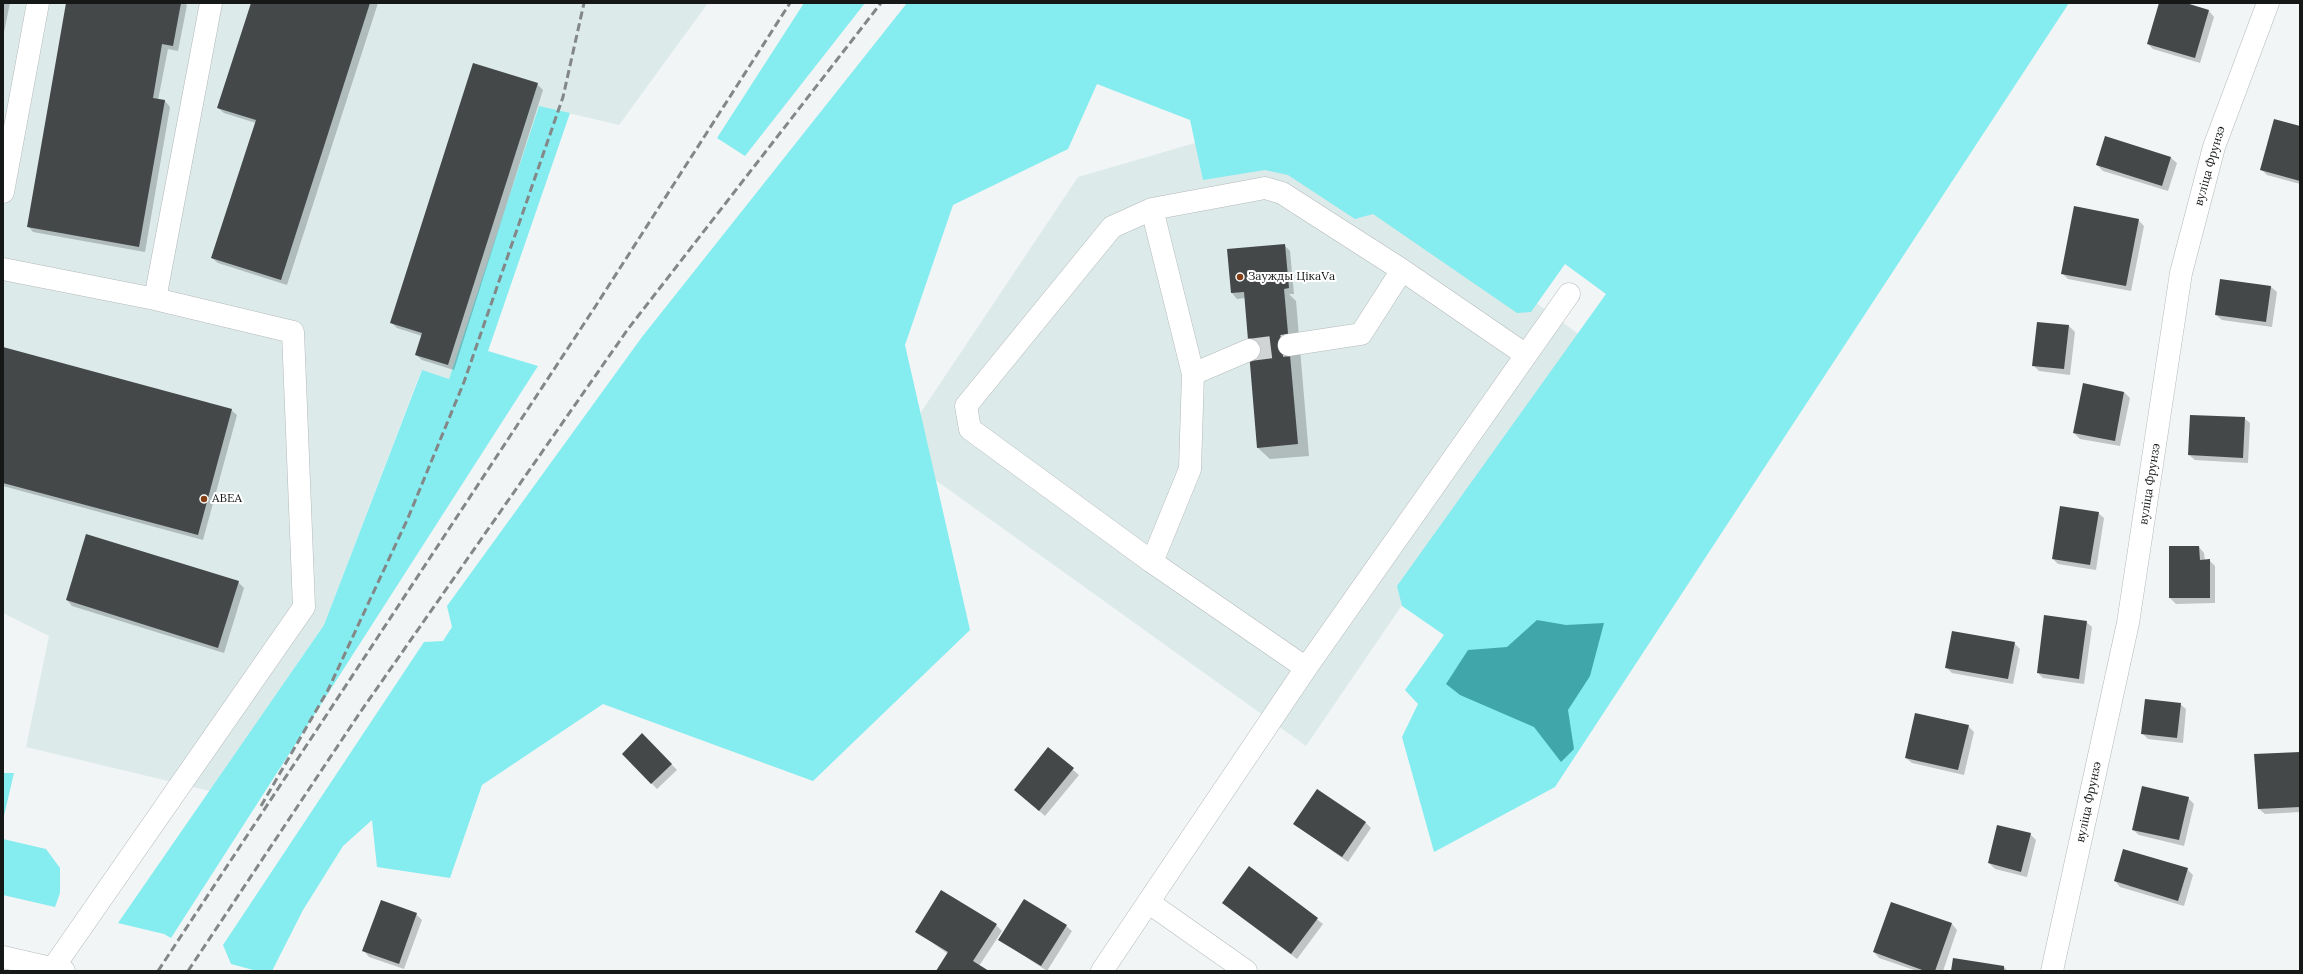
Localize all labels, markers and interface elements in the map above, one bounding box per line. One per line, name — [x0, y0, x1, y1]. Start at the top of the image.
street label: вуліца Фрунзэ — [2192, 124, 2228, 208]
place label: Заужды ЦікаVа — [1248, 270, 1335, 284]
marker: Заужды ЦікаVа — [1235, 272, 1245, 282]
street label: вуліца Фрунзэ — [2136, 442, 2164, 526]
place label: АВЕА — [212, 492, 242, 506]
marker: АВЕА — [199, 494, 209, 504]
street label: вуліца Фрунзэ — [2073, 760, 2105, 844]

